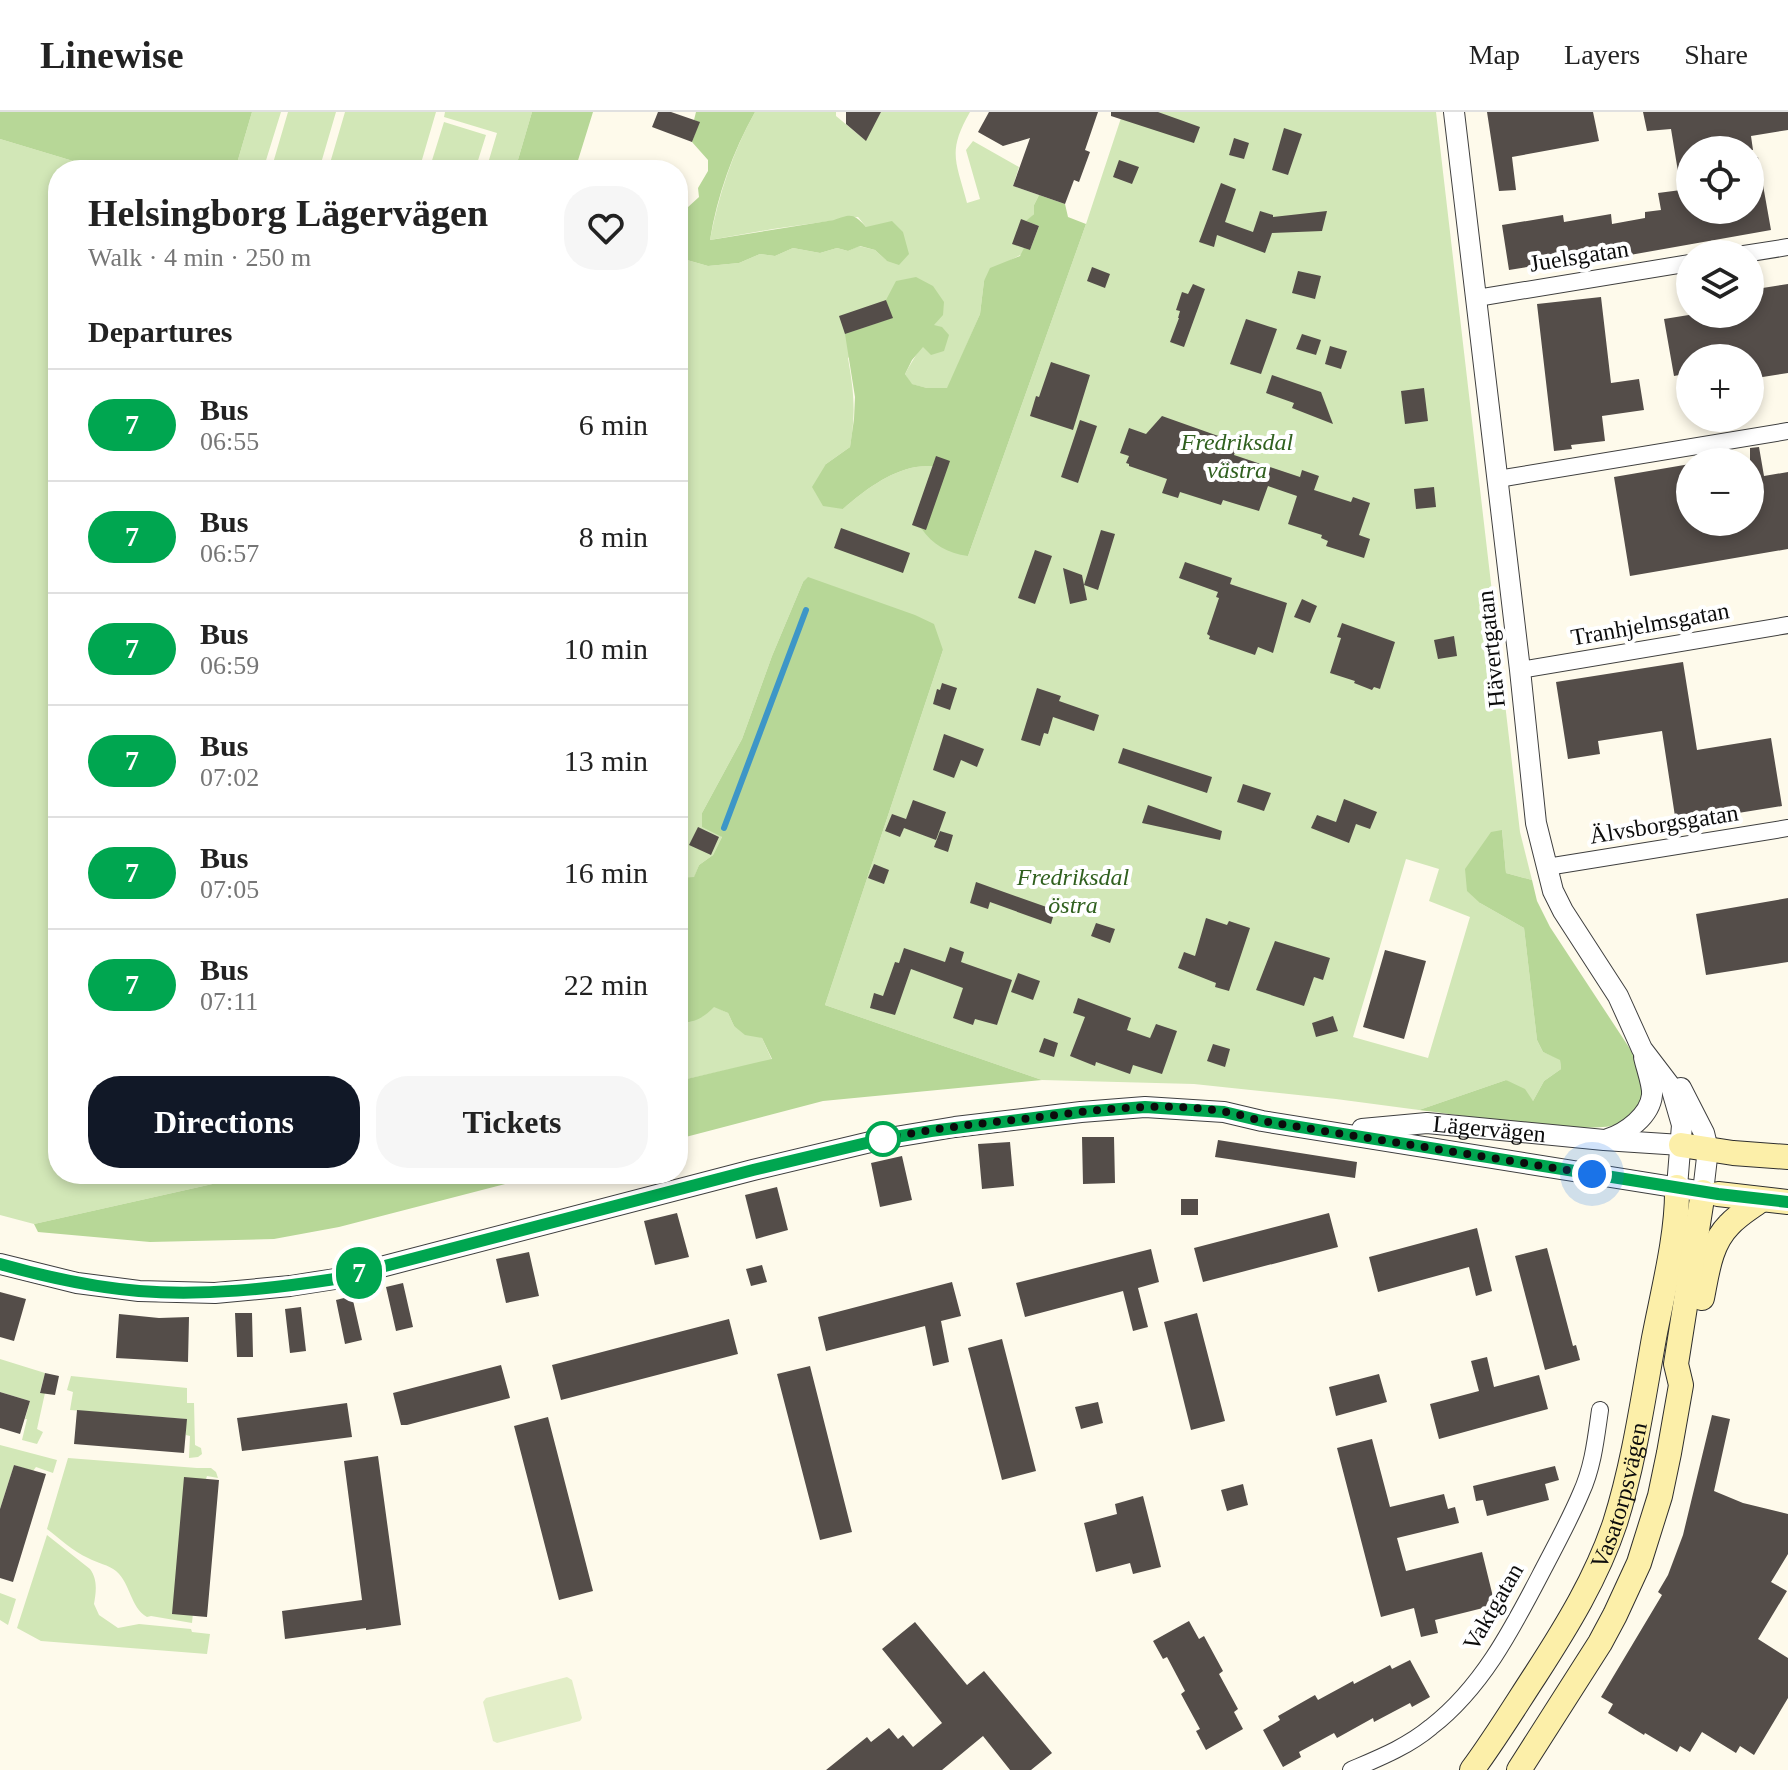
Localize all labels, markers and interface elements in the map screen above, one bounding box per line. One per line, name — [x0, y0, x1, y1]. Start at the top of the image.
text: Linewise — [40, 34, 184, 76]
text: Map — [1469, 39, 1520, 70]
text: Layers — [1564, 39, 1640, 70]
text: Share — [1684, 39, 1748, 70]
map controls — [1676, 136, 1764, 536]
button: locate — [1676, 136, 1764, 224]
button: heart — [564, 186, 648, 270]
text: Helsingborg Lägervägen — [88, 192, 488, 234]
street label: Juelsgatan — [1528, 235, 1630, 277]
button: layers — [1676, 240, 1764, 328]
text: Walk · 4 min · 250 m — [88, 243, 311, 272]
text: Departures — [88, 315, 232, 348]
button: + — [1676, 344, 1764, 432]
text: Bus — [200, 393, 248, 426]
text: 6 min — [579, 408, 648, 441]
text: 7 — [125, 409, 139, 440]
text: 06:55 — [200, 427, 259, 456]
park label: Fredriksdal västra — [1180, 429, 1294, 483]
button: − — [1676, 448, 1764, 536]
text: Bus — [200, 505, 248, 538]
text: 8 min — [579, 520, 648, 553]
text: 7 — [125, 521, 139, 552]
text: 06:57 — [200, 539, 259, 568]
street label: Hävertgatan — [1472, 589, 1510, 709]
street label: Tranhjelmsgatan — [1569, 597, 1731, 651]
text: Bus — [200, 617, 248, 650]
text: 10 min — [564, 632, 648, 665]
text: 7 — [125, 633, 139, 664]
text: 06:59 — [200, 651, 259, 680]
text: Bus — [200, 729, 248, 762]
text: 13 min — [564, 744, 648, 777]
text: 7 — [125, 745, 139, 776]
text: 07:02 — [200, 763, 259, 792]
street label: Älvsborgsgatan — [1588, 799, 1740, 849]
text: Bus — [200, 841, 248, 874]
text: 16 min — [564, 856, 648, 889]
text: 7 — [125, 857, 139, 888]
park label: Fredriksdal östra — [1016, 864, 1130, 918]
text: 07:05 — [200, 875, 259, 904]
text: Bus — [200, 953, 248, 986]
text: 22 min — [564, 968, 648, 1001]
text: 7 — [125, 969, 139, 1000]
text: 07:11 — [200, 987, 258, 1016]
button: Directions — [88, 1076, 360, 1168]
button: Tickets — [376, 1076, 648, 1168]
street label: Lägervägen — [1432, 1111, 1547, 1147]
unlabelled marker — [866, 1122, 900, 1156]
your location — [1572, 1154, 1612, 1194]
line badge: 7 — [333, 1247, 385, 1299]
text: 7 — [352, 1257, 366, 1288]
street label: Vasatorpsvägen — [1586, 1420, 1652, 1572]
street label: Vaktgatan — [1458, 1559, 1528, 1655]

